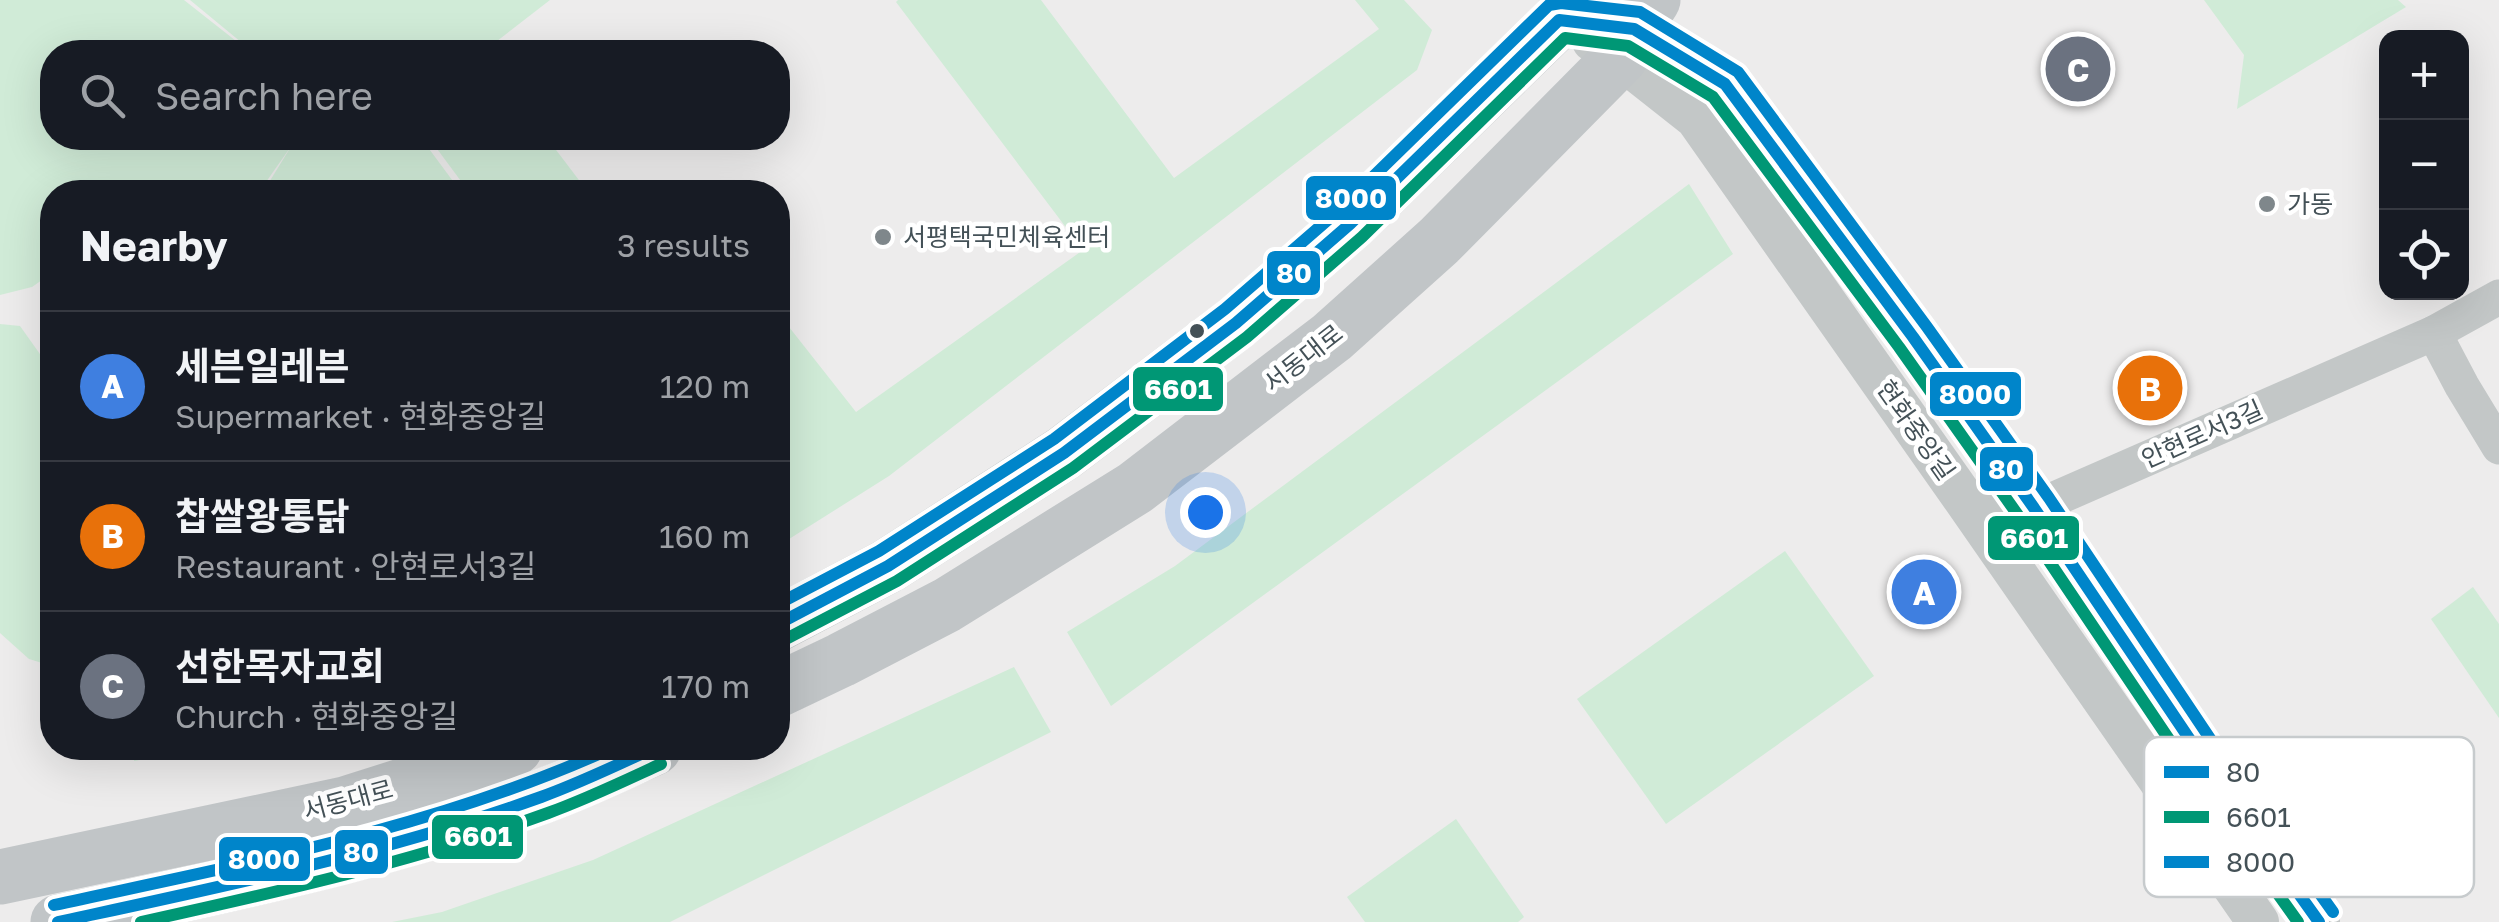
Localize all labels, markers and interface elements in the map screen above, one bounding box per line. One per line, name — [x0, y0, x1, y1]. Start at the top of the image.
map controls — [2379, 30, 2469, 300]
button: + — [2379, 30, 2469, 120]
pin: C — [2046, 32, 2110, 106]
search box — [40, 40, 790, 150]
icon: search — [75, 68, 130, 123]
text: Search here — [155, 73, 373, 118]
button: − — [2379, 120, 2469, 210]
line badge: 8000 — [1304, 174, 1398, 222]
text: 8000 — [1315, 181, 1387, 214]
place label: 가동 — [2287, 188, 2333, 219]
marker: 가동 — [2256, 193, 2278, 215]
button: locate — [2379, 210, 2469, 300]
text: Nearby — [80, 220, 228, 270]
place label: 서평택국민체육센터 — [903, 221, 1110, 252]
text: 3 results — [617, 226, 750, 264]
marker: 서평택국민체육센터 — [872, 226, 894, 248]
line badge: 80 — [1265, 249, 1322, 297]
text: 80 — [1276, 256, 1312, 289]
street label: 서동대로 — [1257, 317, 1348, 398]
unlabelled marker — [1187, 321, 1207, 341]
text: 세븐일레븐 — [175, 343, 350, 388]
pin: B — [2118, 350, 2182, 426]
line badge: 6601 — [1131, 365, 1225, 413]
text: A — [101, 367, 124, 405]
text: 120 m — [660, 367, 750, 405]
line badge: 8000 — [1928, 370, 2023, 418]
text: 6601 — [1144, 372, 1212, 405]
street label: 현화중앙길 — [1871, 374, 1962, 486]
text: 8000 — [1939, 377, 2011, 410]
street label: 안현로서3길 — [2136, 393, 2267, 474]
text: Supermarket · 현화중앙길 — [175, 397, 546, 435]
line badge: 80 — [1978, 445, 2035, 493]
text: 80 — [1988, 452, 2024, 485]
your location — [1180, 487, 1231, 538]
text: 찹쌀왕통닭 — [175, 493, 350, 538]
line badge: 6601 — [1986, 514, 2081, 562]
text: B — [101, 517, 124, 555]
text: 160 m — [659, 517, 750, 555]
text: 6601 — [2000, 521, 2068, 554]
text: Restaurant · 안현로서3길 — [175, 547, 536, 585]
pin: A — [1892, 554, 1956, 630]
text: 선한목자교회 — [175, 643, 385, 688]
text: C — [101, 667, 124, 705]
text: 170 m — [661, 667, 750, 705]
text: Church · 현화중앙길 — [175, 697, 458, 735]
legend — [2144, 737, 2474, 897]
text: 80 — [2226, 755, 2260, 788]
street label: 서동대로 — [299, 773, 396, 826]
text: 6601 — [2226, 800, 2291, 833]
line badge: 6601 — [430, 813, 525, 861]
text: 6601 — [444, 819, 512, 852]
line badge: 80 — [333, 828, 390, 876]
line badge: 8000 — [217, 835, 312, 883]
text: 80 — [343, 835, 379, 868]
text: 8000 — [228, 842, 300, 875]
text: 8000 — [2226, 845, 2295, 878]

